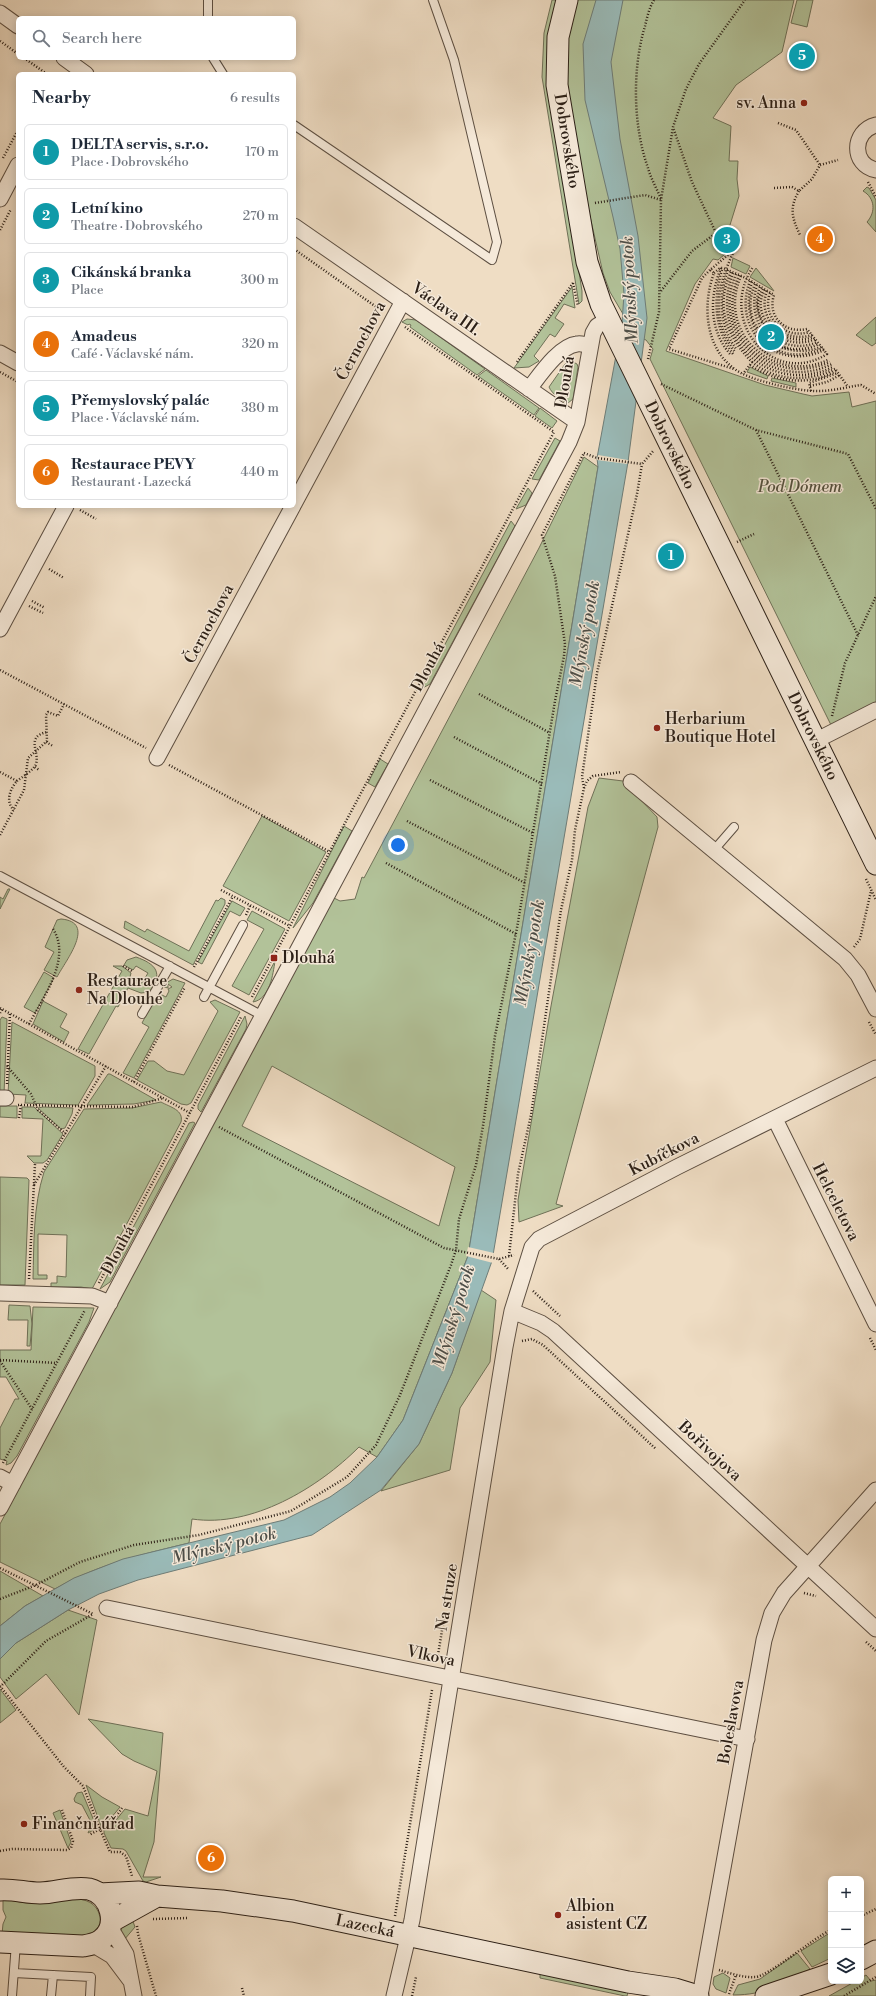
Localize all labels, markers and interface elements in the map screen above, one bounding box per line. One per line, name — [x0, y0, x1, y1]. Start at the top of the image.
search box — [16, 16, 296, 60]
icon: search — [30, 27, 52, 49]
text: Search here — [62, 29, 142, 48]
pin: 5 — [789, 41, 815, 71]
text: Nearby — [32, 87, 91, 109]
text: 6 results — [230, 90, 280, 106]
street label: Dobrovského — [550, 92, 584, 190]
place label: sv. Anna — [736, 93, 797, 113]
marker: sv. Anna — [799, 98, 809, 108]
text: DELTA servis, s.r.o. — [71, 135, 209, 154]
text: 1 — [43, 144, 49, 160]
text: 170 m — [245, 144, 279, 160]
text: Place · Dobrovského — [71, 154, 189, 170]
text: Letní kino — [71, 199, 143, 218]
text: 2 — [42, 208, 50, 224]
text: 270 m — [243, 208, 279, 224]
text: Theatre · Dobrovského — [71, 218, 203, 234]
pin: 4 — [807, 224, 833, 254]
pin: 3 — [714, 225, 740, 255]
water label: Mlýnský potok — [616, 236, 644, 344]
text: Cikánská branka — [71, 263, 191, 282]
text: 3 — [42, 272, 50, 288]
text: 300 m — [241, 272, 279, 288]
street label: Václava III. — [407, 277, 484, 340]
text: Place — [71, 282, 103, 298]
street label: Černochova — [330, 296, 391, 384]
pin: 2 — [758, 322, 784, 352]
text: Amadeus — [71, 327, 137, 346]
text: 4 — [42, 336, 50, 352]
text: 320 m — [242, 336, 279, 352]
text: Café · Václavské nám. — [71, 346, 193, 362]
street label: Dlouhá — [551, 353, 579, 410]
text: Přemyslovský palác — [71, 391, 210, 410]
street label: Dobrovského — [640, 398, 700, 492]
text: 5 — [42, 400, 50, 416]
text: 380 m — [241, 400, 279, 416]
text: Place · Václavské nám. — [71, 410, 199, 426]
text: Restaurace PEVY — [71, 455, 196, 474]
text: 6 — [42, 464, 50, 480]
text: 440 m — [241, 464, 279, 480]
text: Restaurant · Lazecká — [71, 474, 191, 490]
park label: Pod Dómem — [757, 477, 843, 497]
pin: 1 — [658, 541, 684, 571]
street label: Černochova — [178, 579, 239, 667]
water label: Mlýnský potok — [565, 579, 605, 689]
street label: Dlouhá — [407, 638, 450, 695]
street label: Dobrovského — [783, 689, 843, 783]
place label: Herbarium Boutique Hotel — [664, 709, 776, 747]
marker: Herbarium Boutique Hotel — [652, 723, 662, 733]
your location — [388, 835, 408, 855]
water label: Mlýnský potok — [510, 898, 550, 1008]
place label: Dlouhá — [282, 948, 336, 968]
marker: Dlouhá — [269, 953, 279, 963]
place label: Restaurace Na Dlouhé — [87, 971, 167, 1009]
marker: Restaurace Na Dlouhé — [74, 985, 84, 995]
street label: Kubíčkova — [625, 1127, 703, 1180]
street label: Helceletova — [808, 1160, 865, 1245]
street label: Dlouhá — [97, 1221, 140, 1278]
water label: Mlýnský potok — [428, 1262, 480, 1372]
street label: Bořivojova — [673, 1416, 746, 1486]
water label: Mlýnský potok — [169, 1522, 279, 1570]
street label: Na struze — [432, 1562, 462, 1632]
street label: Vlkova — [404, 1641, 458, 1671]
street label: Boleslavova — [714, 1678, 748, 1767]
place label: Finanční úřad — [32, 1814, 134, 1834]
marker: Finanční úřad — [19, 1819, 29, 1829]
pin: 6 — [198, 1843, 224, 1873]
map controls — [828, 1876, 864, 1984]
button: + — [828, 1876, 864, 1912]
place label: Albion asistent CZ — [565, 1896, 647, 1934]
street label: Lazecká — [334, 1910, 397, 1942]
marker: Albion asistent CZ — [553, 1910, 563, 1920]
button: − — [828, 1912, 864, 1948]
button: layers — [828, 1948, 864, 1984]

